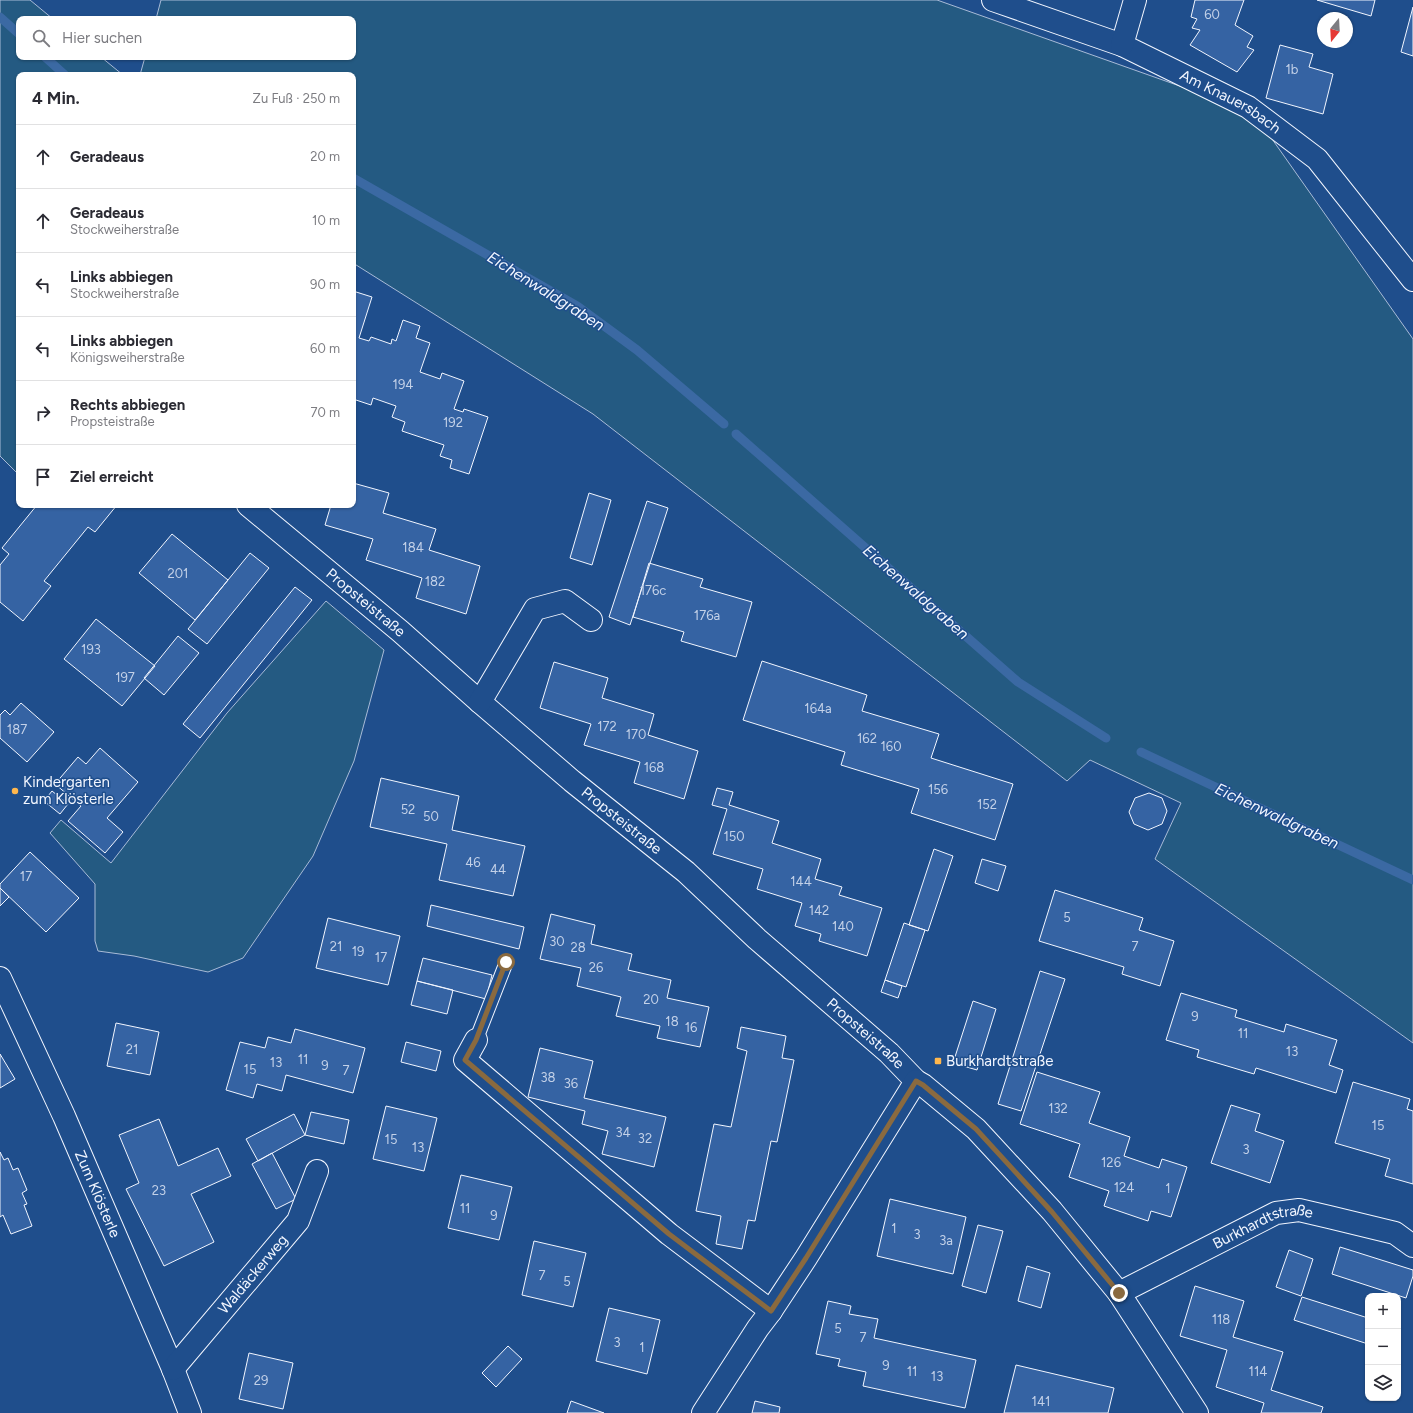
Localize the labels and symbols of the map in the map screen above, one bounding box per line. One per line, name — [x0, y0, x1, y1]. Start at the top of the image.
house number: 60 — [1204, 7, 1220, 22]
north arrow — [1317, 12, 1353, 48]
house number: 1b — [1286, 62, 1299, 77]
street label: Am Knauersbach — [1177, 66, 1284, 137]
water label: Eichenwaldgraben — [484, 247, 608, 335]
house number: 194 — [393, 377, 413, 392]
house number: 192 — [443, 415, 463, 430]
house number: 184 — [402, 540, 424, 555]
water label: Eichenwaldgraben — [859, 541, 973, 643]
street label: Propsteistraße — [322, 565, 409, 641]
house number: 201 — [168, 566, 188, 581]
house number: 182 — [425, 574, 445, 589]
house number: 176c — [640, 583, 666, 598]
house number: 176a — [694, 608, 720, 623]
house number: 193 — [81, 642, 101, 657]
house number: 197 — [115, 670, 135, 685]
house number: 164a — [804, 701, 832, 716]
house number: 172 — [597, 719, 617, 734]
house number: 187 — [7, 722, 27, 737]
house number: 170 — [626, 727, 646, 742]
house number: 162 — [857, 731, 877, 746]
house number: 160 — [880, 739, 902, 754]
house number: 168 — [644, 760, 664, 775]
place label: Kindergarten zum Klösterle — [23, 773, 114, 808]
water label: Eichenwaldgraben — [1212, 779, 1342, 853]
house number: 156 — [928, 782, 948, 797]
street label: Propsteistraße — [578, 783, 665, 858]
marker: Kindergarten zum Klösterle — [10, 786, 20, 796]
house number: 152 — [977, 797, 997, 812]
house number: 52 — [401, 802, 415, 817]
house number: 50 — [423, 809, 439, 824]
house number: 150 — [723, 829, 745, 844]
house number: 46 — [465, 855, 481, 870]
house number: 44 — [490, 862, 506, 877]
house number: 17 — [20, 869, 32, 884]
house number: 144 — [790, 874, 812, 889]
house number: 142 — [809, 903, 829, 918]
house number: 5 — [1063, 910, 1071, 925]
house number: 140 — [832, 919, 854, 934]
house number: 30 — [549, 934, 565, 949]
house number: 21 — [330, 939, 342, 954]
house number: 7 — [1132, 939, 1139, 954]
house number: 28 — [570, 940, 586, 955]
house number: 19 — [352, 944, 364, 959]
house number: 17 — [375, 950, 387, 965]
route start — [497, 953, 515, 971]
house number: 26 — [589, 960, 603, 975]
house number: 20 — [643, 992, 659, 1007]
street label: Propsteistraße — [823, 994, 908, 1072]
house number: 9 — [1191, 1009, 1199, 1024]
house number: 18 — [665, 1014, 679, 1029]
house number: 16 — [685, 1020, 697, 1035]
house number: 11 — [1238, 1026, 1248, 1041]
house number: 21 — [126, 1042, 138, 1057]
house number: 13 — [1286, 1044, 1298, 1059]
house number: 11 — [298, 1052, 308, 1067]
place label: Burkhardtstraße — [946, 1052, 1053, 1070]
house number: 13 — [270, 1055, 282, 1070]
marker: Burkhardtstraße — [933, 1056, 943, 1066]
house number: 9 — [321, 1058, 329, 1073]
house number: 15 — [244, 1062, 256, 1077]
house number: 7 — [343, 1063, 350, 1078]
house number: 38 — [540, 1070, 556, 1085]
house number: 36 — [564, 1076, 578, 1091]
house number: 132 — [1048, 1101, 1068, 1116]
house number: 15 — [1372, 1118, 1384, 1133]
house number: 34 — [615, 1125, 631, 1140]
house number: 32 — [638, 1131, 652, 1146]
house number: 15 — [385, 1132, 397, 1147]
house number: 13 — [412, 1140, 424, 1155]
house number: 3 — [1242, 1142, 1250, 1157]
street label: Zum Klösterle — [71, 1148, 124, 1240]
house number: 126 — [1101, 1155, 1121, 1170]
house number: 124 — [1114, 1180, 1134, 1195]
house number: 1 — [1165, 1181, 1171, 1196]
house number: 23 — [152, 1183, 166, 1198]
house number: 11 — [460, 1201, 470, 1216]
street label: Burkhardtstraße — [1210, 1201, 1315, 1253]
house number: 9 — [490, 1208, 498, 1223]
house number: 1 — [891, 1221, 897, 1236]
house number: 3 — [913, 1227, 921, 1242]
street label: Waldäckerweg — [214, 1231, 292, 1318]
house number: 3a — [939, 1233, 953, 1248]
house number: 7 — [539, 1268, 546, 1283]
house number: 5 — [563, 1274, 571, 1289]
route end — [1110, 1284, 1128, 1302]
house number: 118 — [1212, 1312, 1230, 1327]
house number: 5 — [834, 1321, 842, 1336]
house number: 7 — [860, 1330, 867, 1345]
house number: 3 — [613, 1335, 621, 1350]
house number: 1 — [639, 1340, 645, 1355]
house number: 9 — [882, 1358, 890, 1373]
house number: 11 — [907, 1364, 917, 1379]
house number: 114 — [1249, 1364, 1267, 1379]
house number: 13 — [931, 1369, 943, 1384]
house number: 29 — [254, 1373, 268, 1388]
house number: 141 — [1032, 1394, 1050, 1409]

